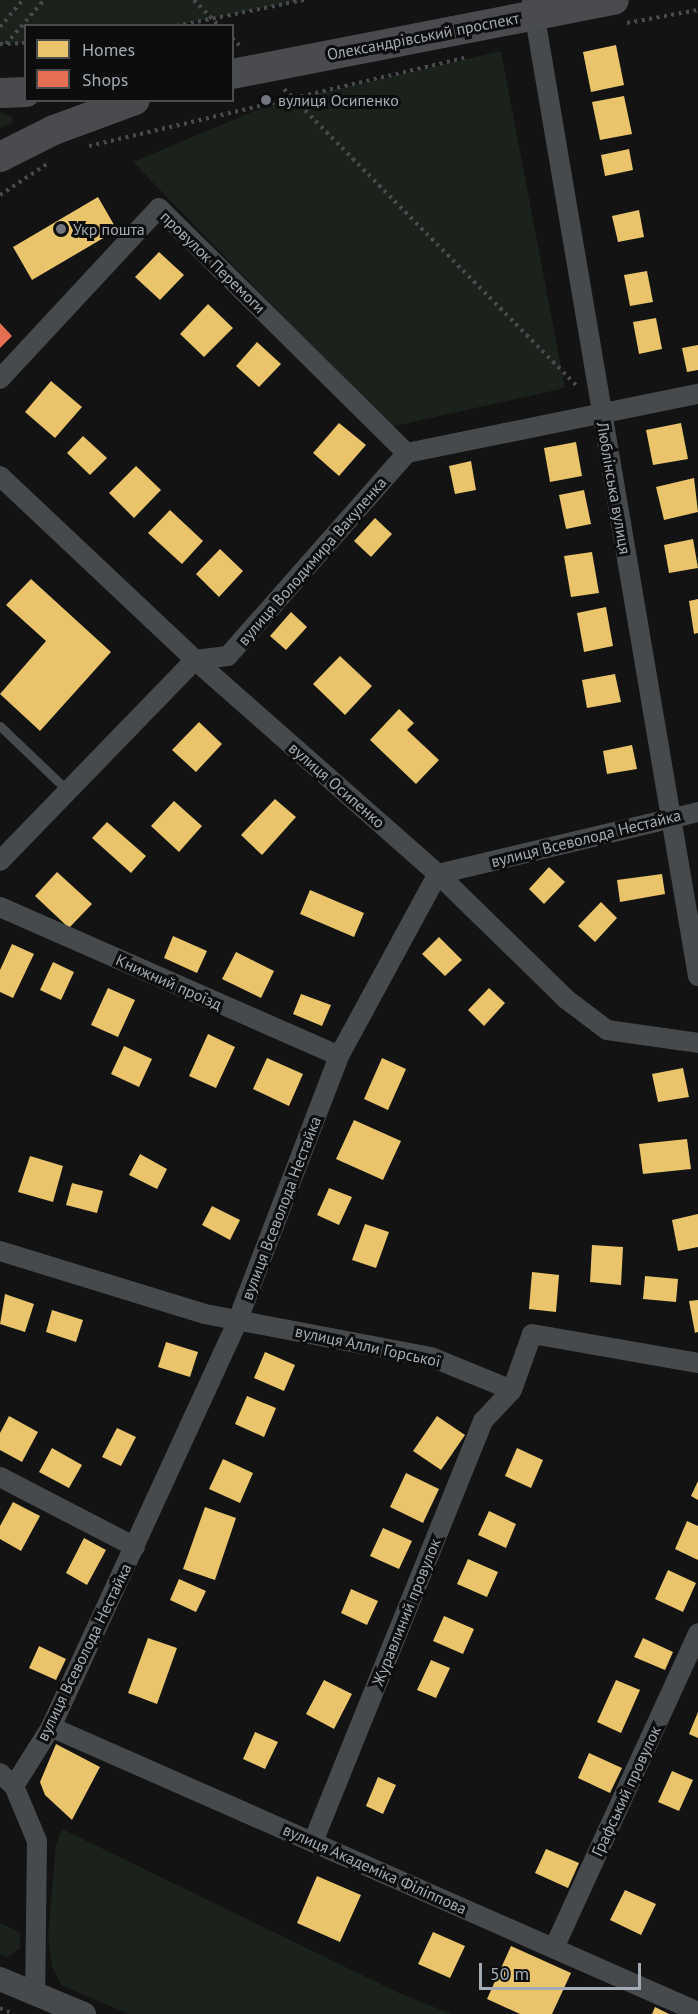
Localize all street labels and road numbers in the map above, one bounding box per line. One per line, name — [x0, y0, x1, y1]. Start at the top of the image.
street label: Олександрівський проспект — [325, 8, 521, 64]
street label: провулок Перемоги — [157, 207, 269, 317]
street label: Люблінська вулиця — [593, 420, 635, 556]
street label: вулиця Володимира Вакуленка — [234, 473, 390, 649]
street label: вулиця Осипенко — [285, 738, 389, 832]
street label: вулиця Всеволода Нестайка — [489, 805, 683, 871]
street label: Книжний проїзд — [113, 950, 225, 1014]
street label: вулиця Всеволода Нестайка — [237, 1113, 325, 1303]
street label: вулиця Алли Горської — [293, 1321, 443, 1371]
street label: Журавлиний провулок — [368, 1535, 444, 1689]
street label: вулиця Всеволода Нестайка — [33, 1560, 135, 1744]
street label: Графський провулок — [587, 1723, 665, 1859]
street label: вулиця Академіка Філіппова — [280, 1820, 470, 1918]

